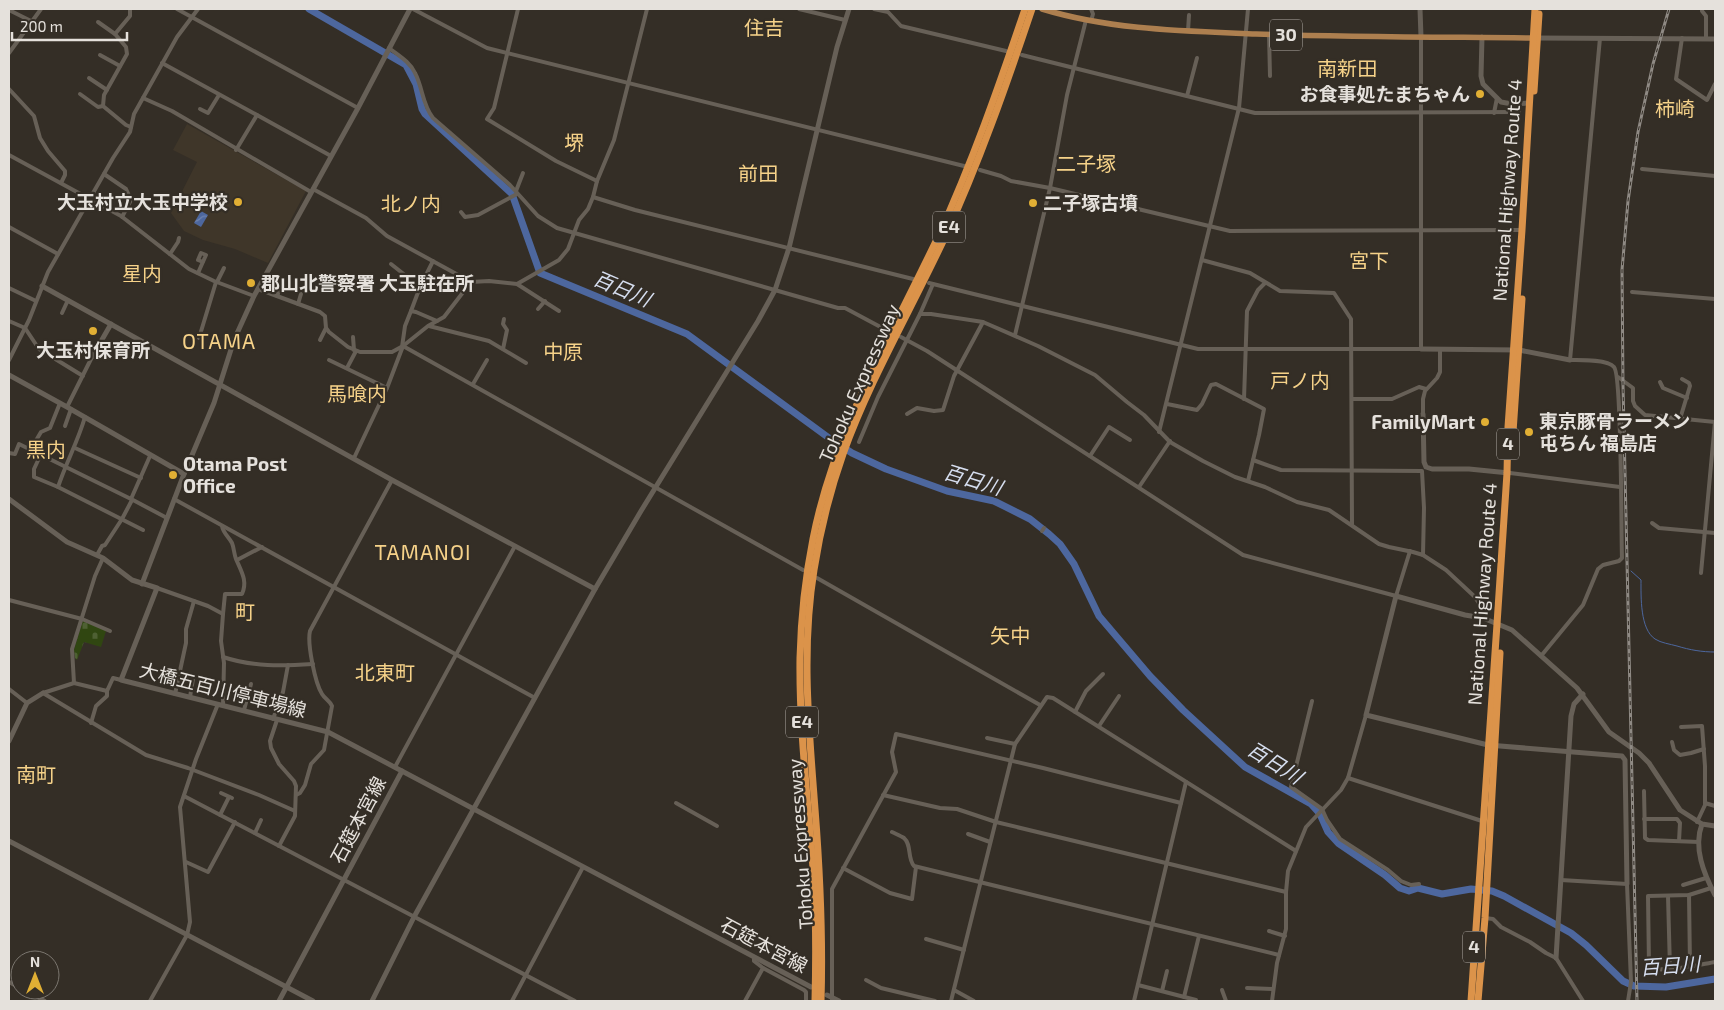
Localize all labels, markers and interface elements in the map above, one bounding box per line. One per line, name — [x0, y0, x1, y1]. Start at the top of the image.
scale bar — [12, 10, 128, 42]
district label: 住吉 — [744, 15, 784, 39]
text: 200 m — [20, 17, 63, 35]
road number: 30 — [1270, 20, 1302, 50]
district label: 南新田 — [1317, 56, 1377, 80]
street label: National Highway Route 4 — [1487, 78, 1526, 302]
place label: お食事処たまちゃん — [1300, 82, 1470, 105]
marker: お食事処たまちゃん — [1474, 88, 1486, 100]
district label: 柿崎 — [1655, 96, 1695, 120]
district label: 堺 — [564, 130, 584, 154]
district label: 二子塚 — [1056, 151, 1116, 175]
district label: 前田 — [738, 161, 778, 185]
place label: 大玉村立大玉中学校 — [57, 190, 228, 213]
district label: 北ノ内 — [381, 191, 441, 215]
place label: 二子塚古墳 — [1043, 191, 1138, 214]
marker: 大玉村立大玉中学校 — [232, 196, 244, 208]
marker: 二子塚古墳 — [1027, 197, 1039, 209]
road number: E4 — [933, 212, 965, 242]
district label: 宮下 — [1349, 248, 1389, 272]
district label: 星内 — [122, 261, 162, 285]
water label: 百日川 — [590, 265, 657, 312]
place label: 郡山北警察署 大玉駐在所 — [261, 271, 474, 294]
marker: 郡山北警察署 大玉駐在所 — [245, 277, 257, 289]
street label: Tohoku Expressway — [813, 300, 904, 466]
marker: 大玉村保育所 — [87, 325, 99, 337]
district label: OTAMA — [182, 328, 256, 353]
place label: 大玉村保育所 — [36, 338, 150, 361]
district label: 中原 — [543, 339, 583, 363]
district label: 戸ノ内 — [1270, 368, 1330, 392]
district label: 馬喰内 — [327, 381, 387, 405]
place label: 東京豚骨ラーメン 屯ちん 福島店 — [1539, 409, 1690, 454]
place label: FamilyMart — [1371, 410, 1475, 434]
marker: FamilyMart — [1479, 416, 1491, 428]
marker: 東京豚骨ラーメン 屯ちん 福島店 — [1523, 426, 1535, 438]
road number: 4 — [1497, 428, 1519, 459]
district label: 黒内 — [26, 437, 66, 461]
place label: Otama Post Office — [183, 452, 287, 497]
water label: 百日川 — [941, 459, 1007, 500]
marker: Otama Post Office — [167, 469, 179, 481]
street label: National Highway Route 4 — [1462, 482, 1501, 706]
district label: TAMANOI — [375, 539, 471, 564]
district label: 町 — [235, 599, 255, 623]
district label: 矢中 — [990, 623, 1030, 647]
street label: 大橋五百川停車場線 — [137, 658, 309, 721]
district label: 北東町 — [355, 660, 415, 684]
road number: E4 — [786, 706, 818, 738]
water label: 百日川 — [1244, 736, 1309, 789]
street label: Tohoku Expressway — [782, 758, 817, 930]
district label: 南町 — [16, 762, 56, 786]
street label: 石筵本宮線 — [325, 772, 390, 867]
street label: 石筵本宮線 — [717, 912, 812, 977]
road number: 4 — [1463, 932, 1485, 962]
north arrow — [10, 950, 60, 1000]
water label: 百日川 — [1639, 951, 1703, 979]
text: N — [30, 953, 40, 970]

